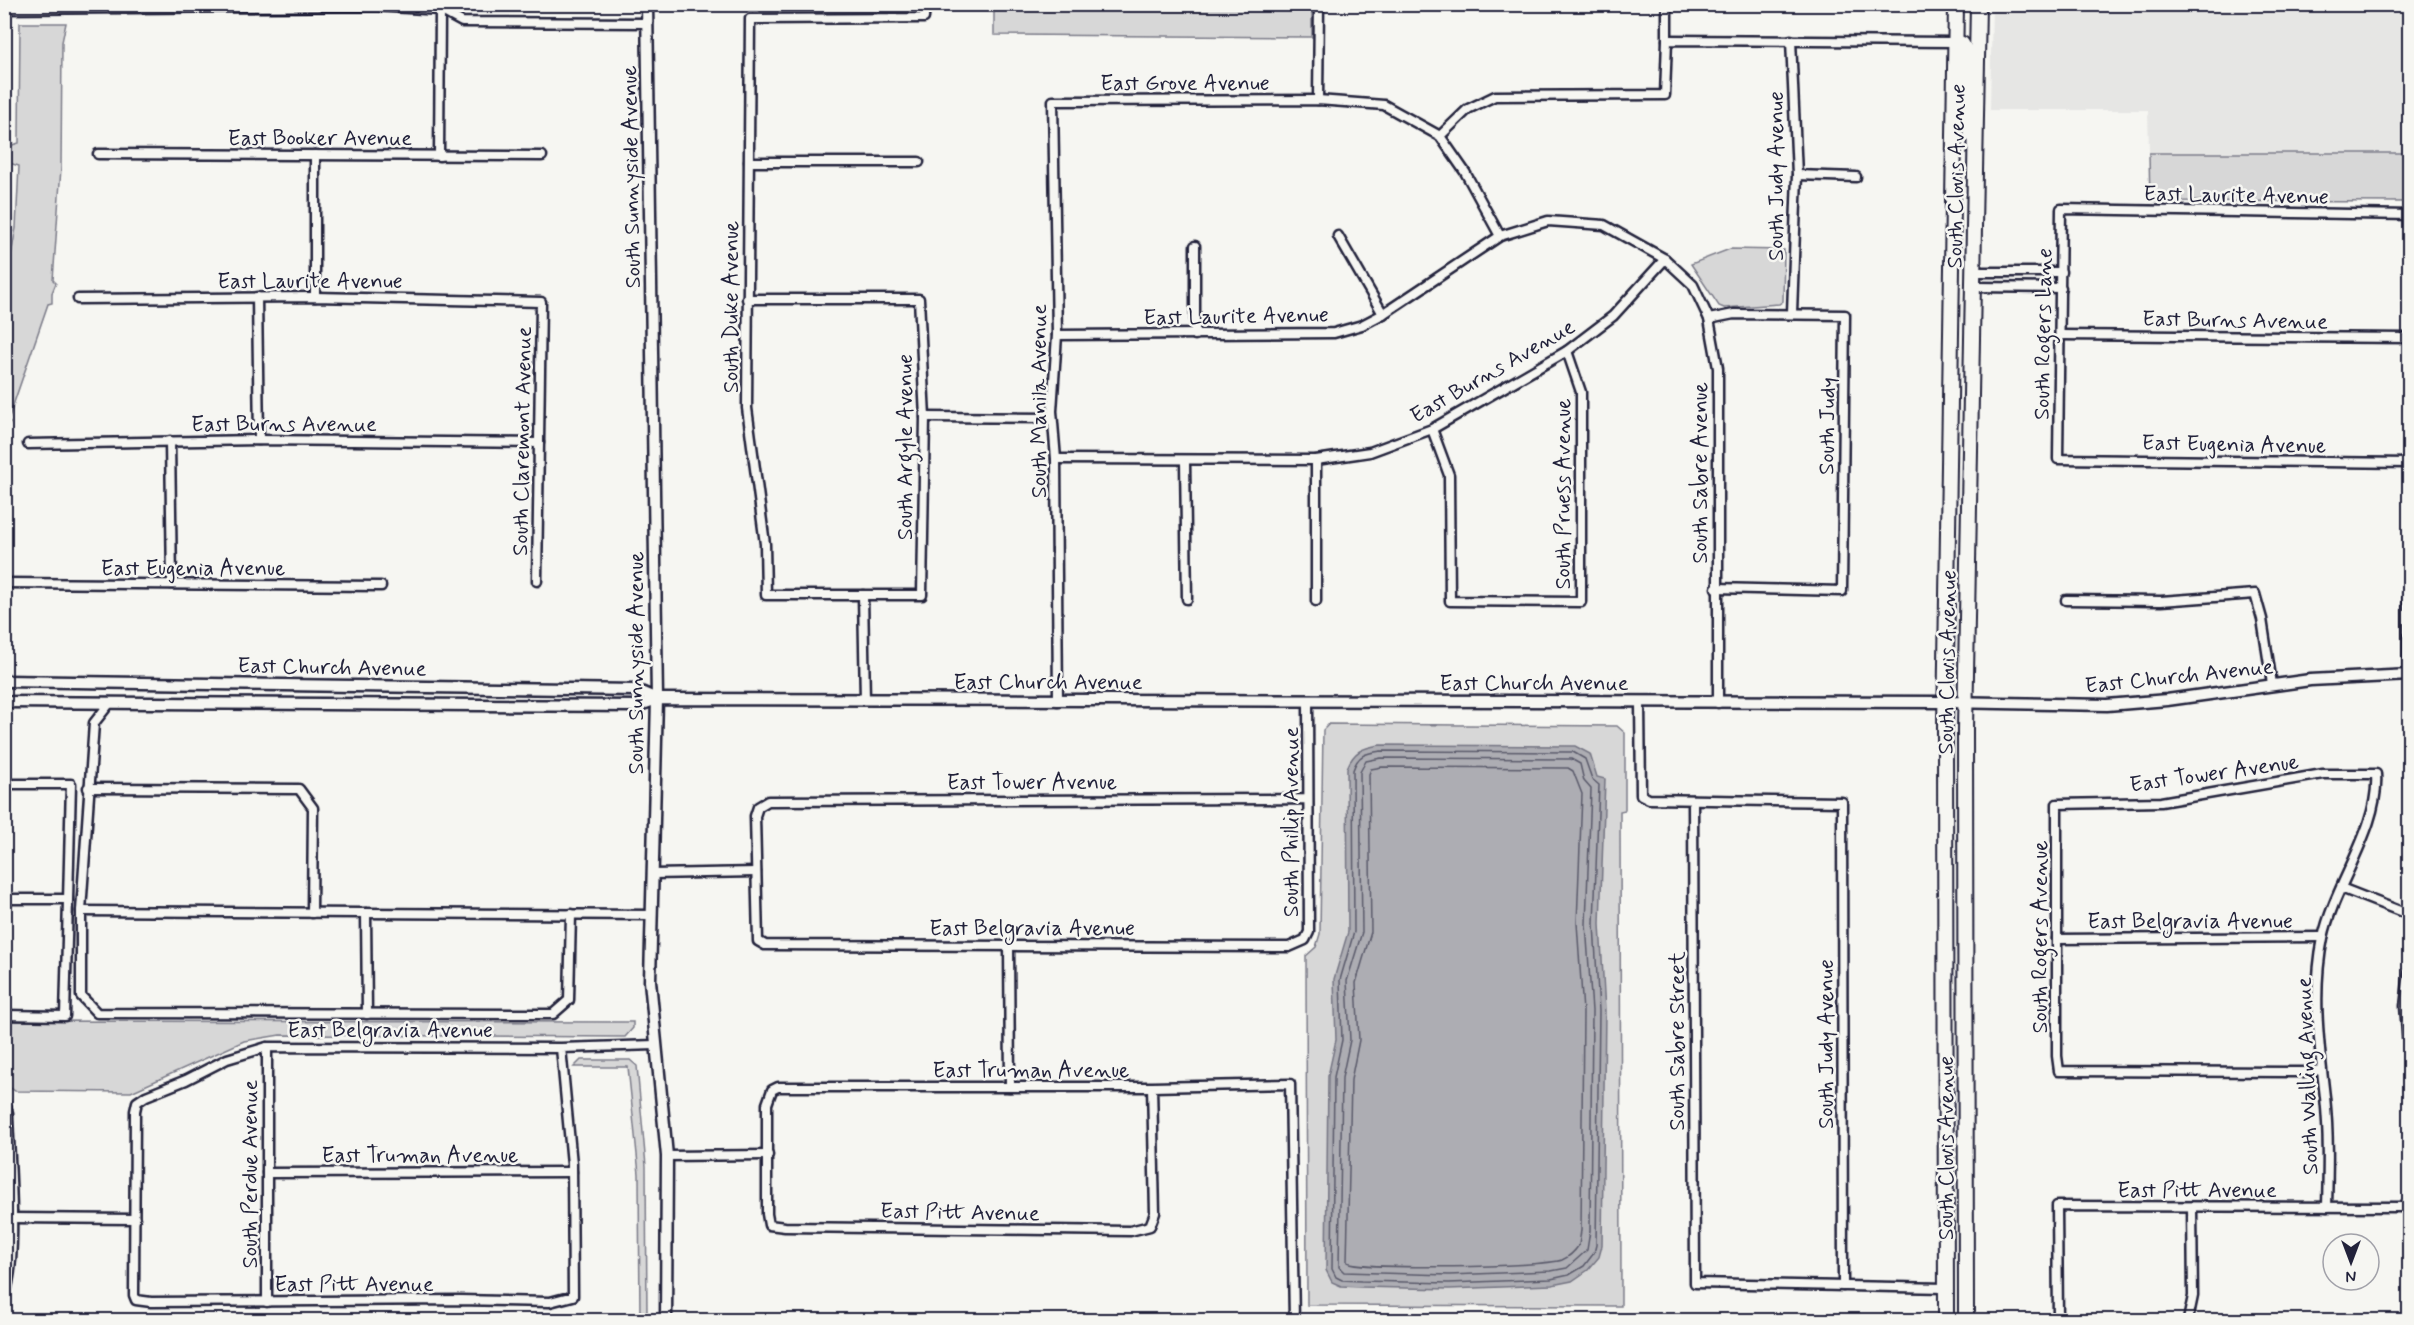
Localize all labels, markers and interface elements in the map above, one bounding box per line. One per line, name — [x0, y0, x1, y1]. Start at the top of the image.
street label: South Sunnyside Avenue — [616, 65, 648, 289]
street label: East Grove Avenue — [1100, 70, 1270, 98]
street label: South Clovis Avenue — [1941, 84, 1973, 269]
street label: South Judy Avenue — [1763, 91, 1791, 261]
street label: East Booker Avenue — [228, 125, 412, 153]
street label: East Laurite Avenue — [2143, 180, 2329, 212]
street label: South Duke Avenue — [718, 221, 746, 393]
street label: South Rogers Lane — [2029, 248, 2062, 420]
street label: East Laurite Avenue — [217, 268, 403, 296]
street label: East Laurite Avenue — [1143, 301, 1329, 333]
street label: South Manila Avenue — [1026, 304, 1054, 498]
street label: East Burns Avenue — [2142, 305, 2328, 337]
street label: East Burns Avenue — [1406, 313, 1581, 430]
street label: South Claremont Avenue — [507, 326, 539, 556]
street label: South Argyle Avenue — [892, 354, 923, 540]
street label: South Judy — [1813, 377, 1843, 475]
street label: South Sabre Avenue — [1687, 382, 1715, 564]
street label: South Pruess Avenue — [1550, 398, 1578, 590]
street label: East Burns Avenue — [191, 411, 377, 439]
street label: East Eugenia Avenue — [2141, 429, 2326, 462]
street label: South Sunnyside Avenue — [623, 551, 651, 775]
street label: East Eugenia Avenue — [101, 555, 285, 584]
street label: South Clovis Avenue — [1932, 570, 1964, 755]
street label: East Church Avenue — [237, 652, 427, 684]
street label: East Church Avenue — [2084, 653, 2275, 701]
street label: East Church Avenue — [953, 669, 1143, 697]
street label: East Church Avenue — [1439, 670, 1629, 698]
street label: South Phillip Avenue — [1278, 727, 1306, 917]
street label: East Tower Avenue — [2128, 748, 2301, 800]
street label: East Tower Avenue — [947, 769, 1117, 797]
street label: South Rogers Avenue — [2027, 840, 2058, 1034]
street label: East Belgravia Avenue — [2087, 908, 2293, 939]
street label: East Belgravia Avenue — [929, 915, 1135, 946]
street label: South Sabre Street — [1664, 951, 1692, 1131]
street label: South Judy Avenue — [1813, 959, 1841, 1129]
street label: South Walling Avenue — [2291, 976, 2328, 1175]
street label: East Belgravia Avenue — [287, 1017, 493, 1048]
street label: South Clovis Avenue — [1933, 1056, 1961, 1240]
street label: East Truman Avenue — [933, 1057, 1129, 1085]
street label: South Perdue Avenue — [237, 1079, 265, 1268]
street label: East Truman Avenue — [322, 1142, 518, 1170]
street label: East Pitt Avenue — [2117, 1177, 2277, 1205]
street label: East Pitt Avenue — [880, 1198, 1040, 1228]
north arrow — [2321, 1232, 2381, 1292]
text: N — [2346, 1265, 2356, 1286]
street label: East Pitt Avenue — [274, 1271, 434, 1299]

